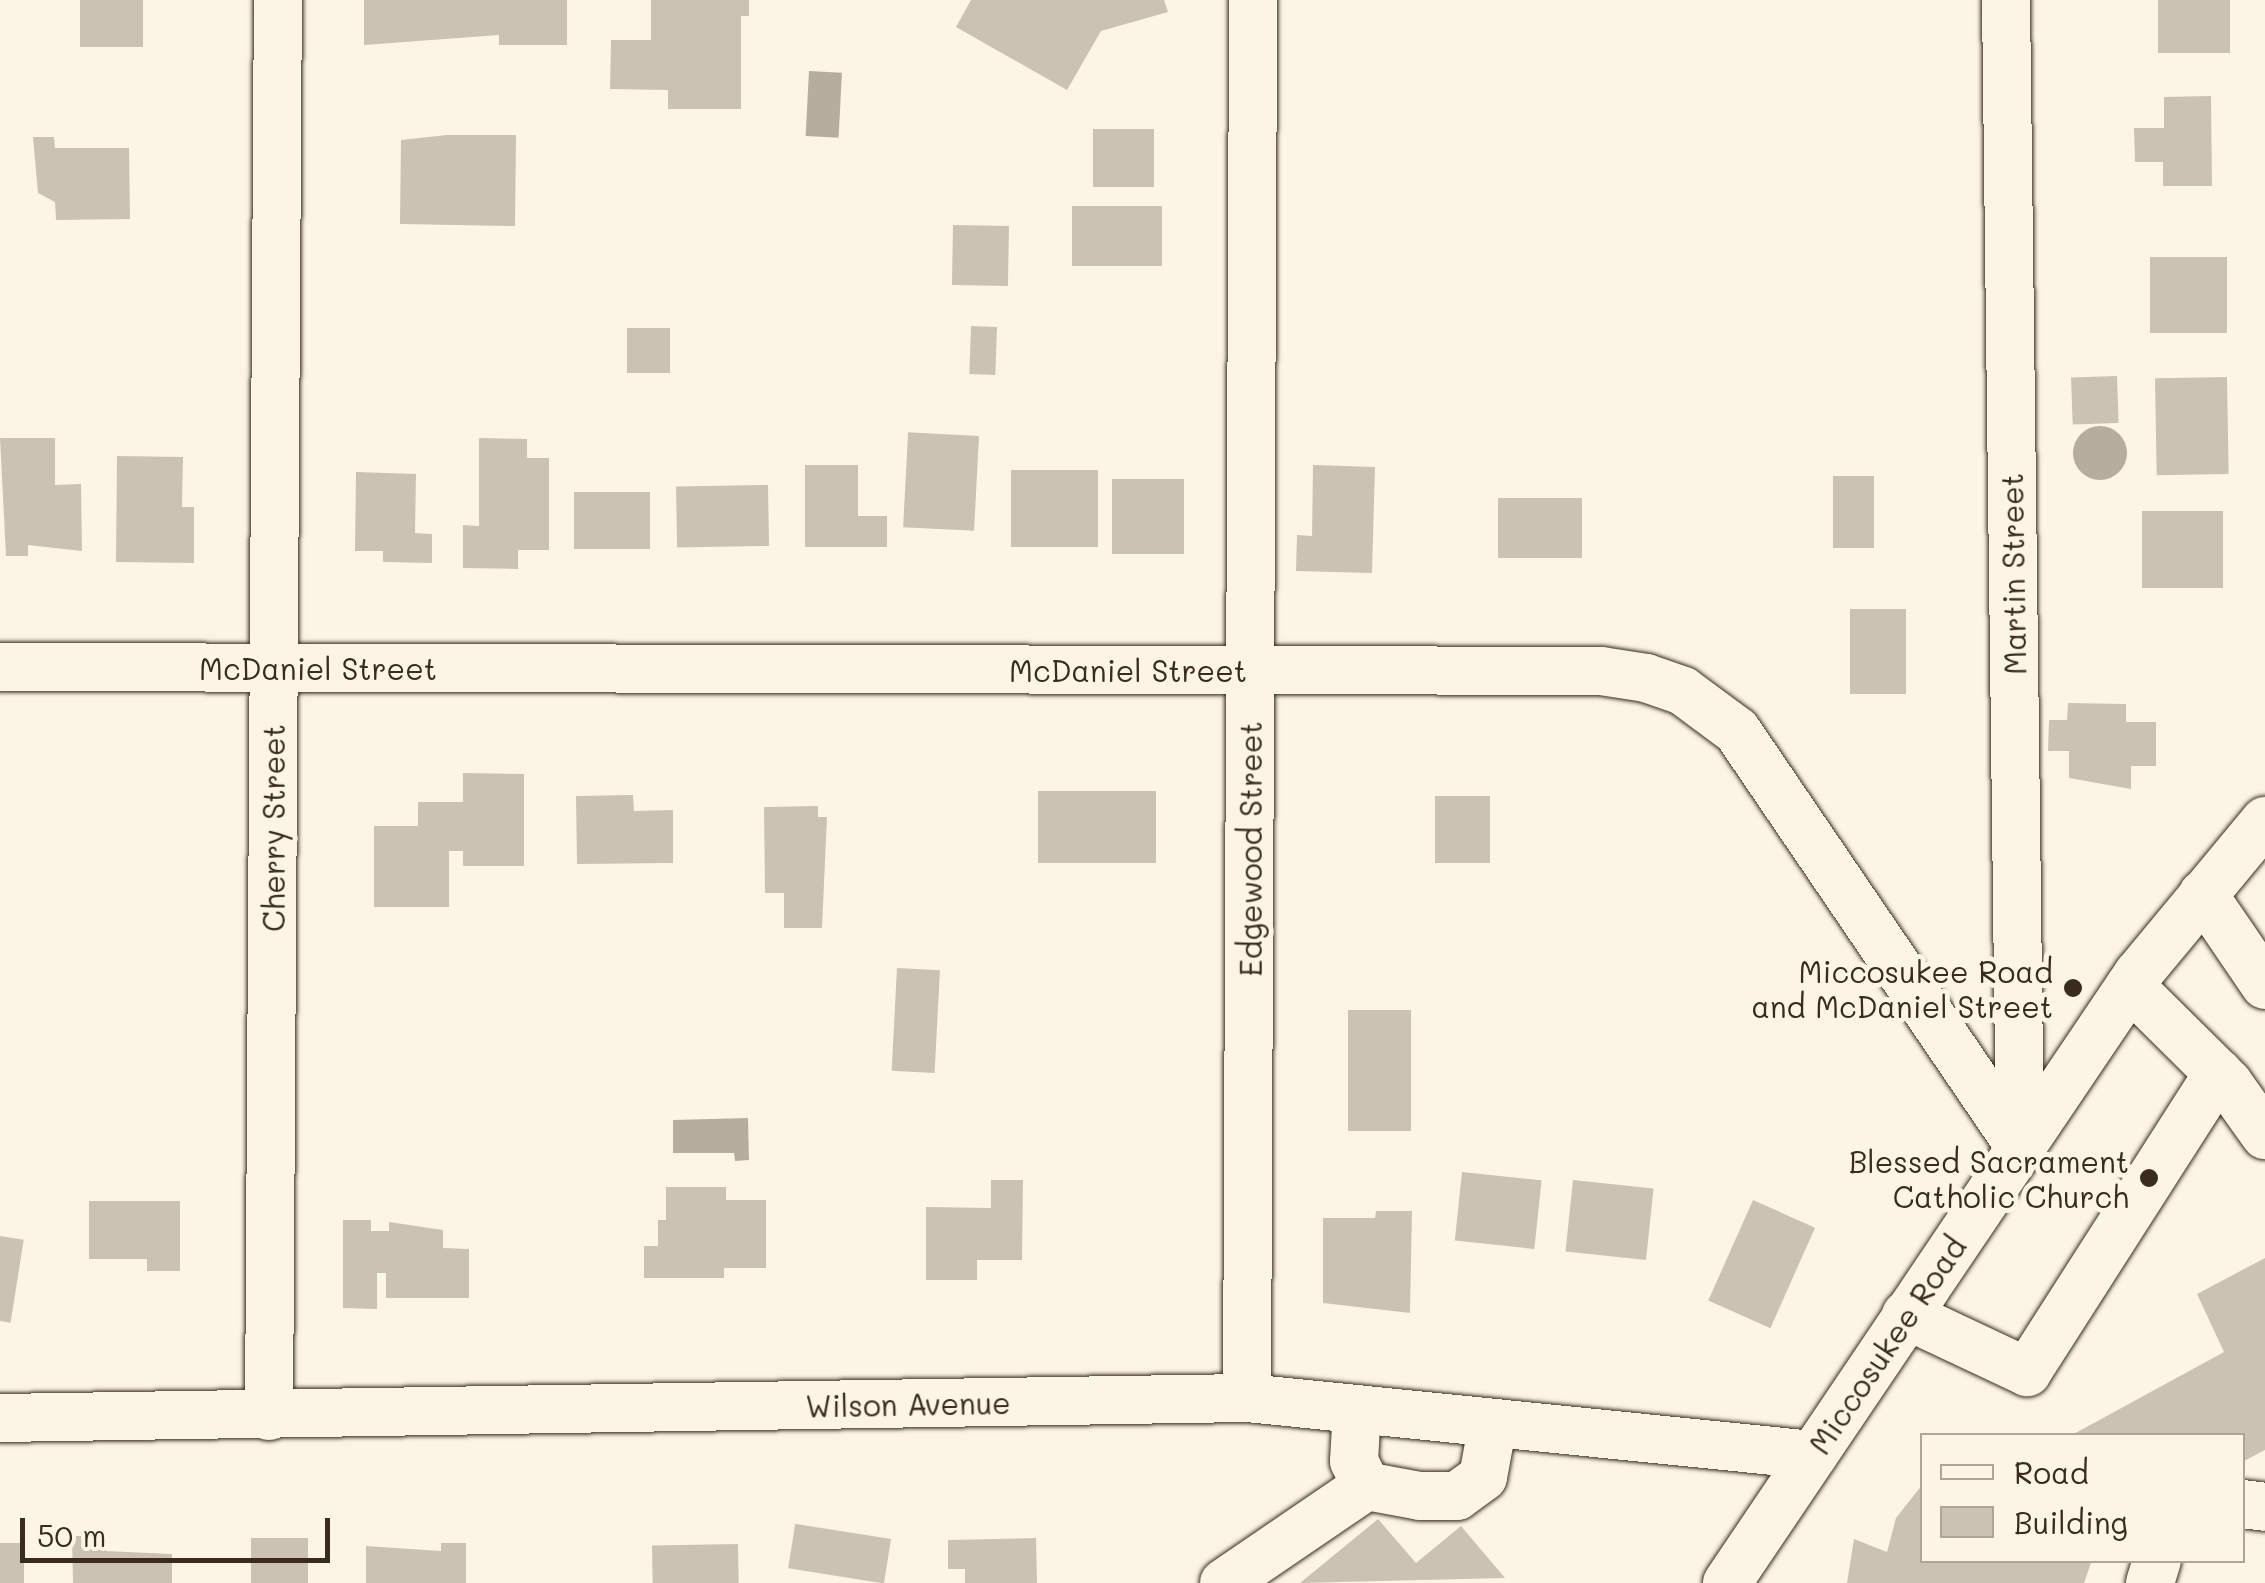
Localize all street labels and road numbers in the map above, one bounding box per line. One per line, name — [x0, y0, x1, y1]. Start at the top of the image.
street label: Martin Street — [1993, 473, 2033, 675]
street label: McDaniel Street — [199, 650, 437, 686]
street label: McDaniel Street — [1009, 652, 1247, 688]
street label: Edgewood Street — [1232, 721, 1268, 977]
street label: Cherry Street — [255, 724, 291, 932]
street label: Miccosukee Road — [1801, 1229, 1973, 1461]
street label: Wilson Avenue — [805, 1384, 1011, 1424]

